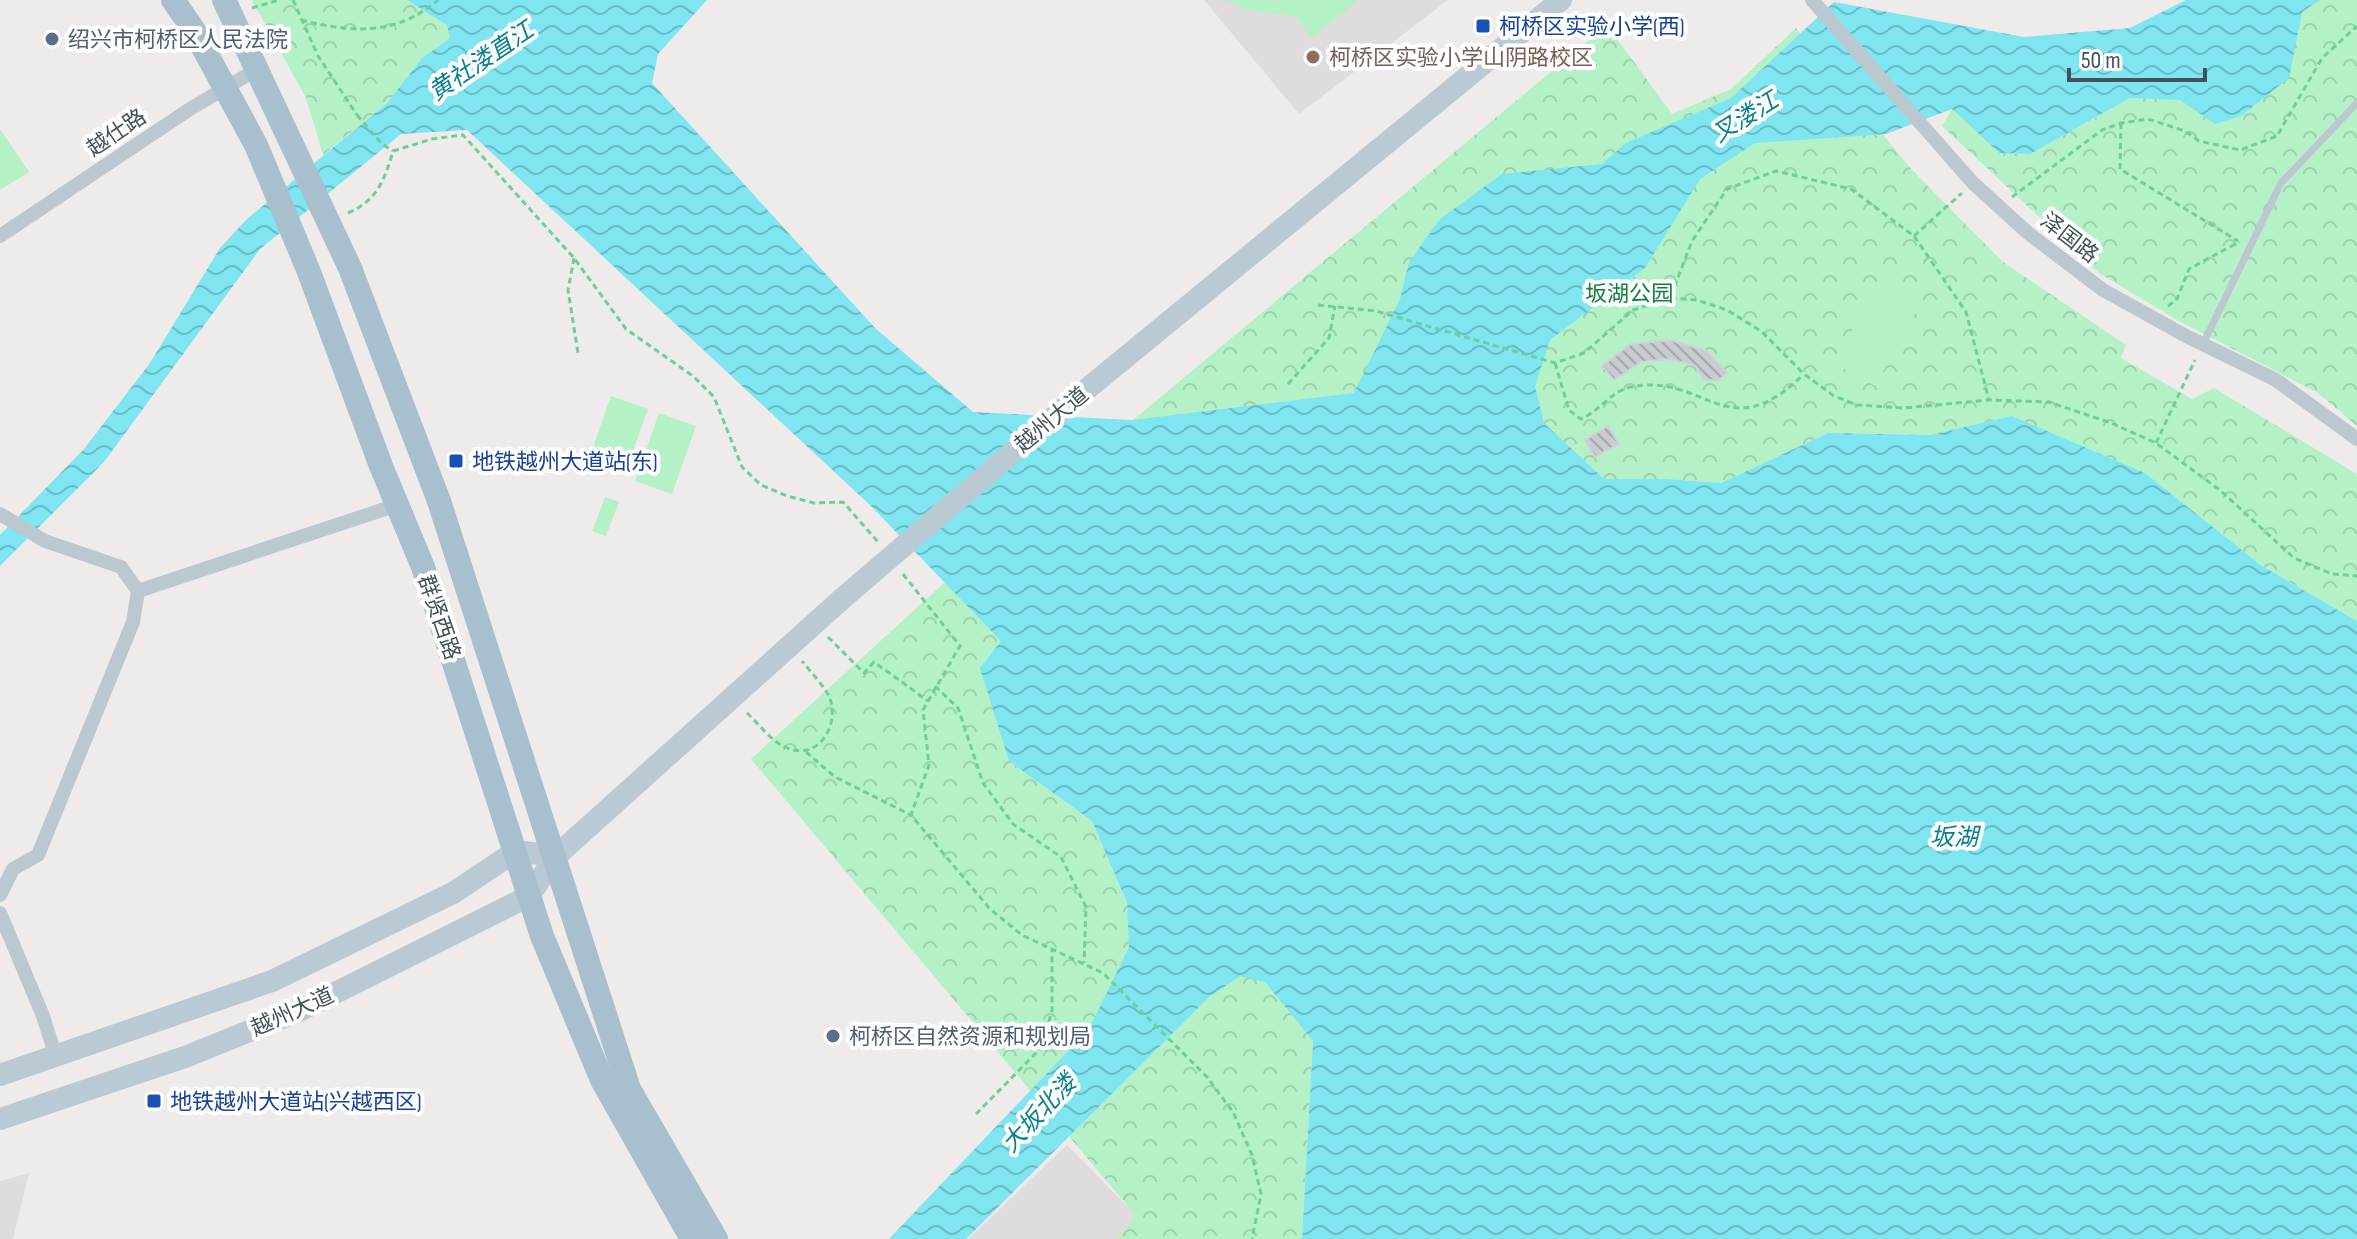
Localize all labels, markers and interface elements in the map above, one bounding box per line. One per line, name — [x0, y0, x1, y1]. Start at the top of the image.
water label: 黄社溇直江 — [423, 14, 542, 107]
place label: 柯桥区实验小学(西) — [1499, 14, 1685, 41]
marker: 柯桥区实验小学(西) — [1474, 17, 1492, 35]
place label: 绍兴市柯桥区人民法院 — [68, 27, 288, 54]
marker: 绍兴市柯桥区人民法院 — [43, 30, 61, 48]
scale bar — [2069, 32, 2205, 82]
place label: 柯桥区实验小学山阴路校区 — [1329, 45, 1593, 72]
text: 50 m — [2081, 46, 2121, 75]
marker: 柯桥区实验小学山阴路校区 — [1304, 48, 1322, 66]
water label: 叉溇江 — [1707, 84, 1786, 149]
street label: 越仕路 — [82, 104, 152, 163]
street label: 泽国路 — [2035, 207, 2103, 269]
park label: 坂湖公园 — [1585, 281, 1673, 308]
street label: 越州大道 — [1010, 382, 1094, 459]
place label: 地铁越州大道站(东) — [472, 449, 658, 476]
marker: 地铁越州大道站(东) — [447, 452, 465, 470]
street label: 群贤西路 — [411, 571, 466, 663]
water label: 坂湖 — [1930, 823, 1982, 852]
street label: 越州大道 — [247, 982, 338, 1043]
place label: 柯桥区自然资源和规划局 — [849, 1024, 1091, 1051]
marker: 柯桥区自然资源和规划局 — [824, 1027, 842, 1045]
water label: 大坂北溇 — [996, 1066, 1085, 1158]
place label: 地铁越州大道站(兴越西区) — [170, 1089, 422, 1116]
marker: 地铁越州大道站(兴越西区) — [145, 1092, 163, 1110]

